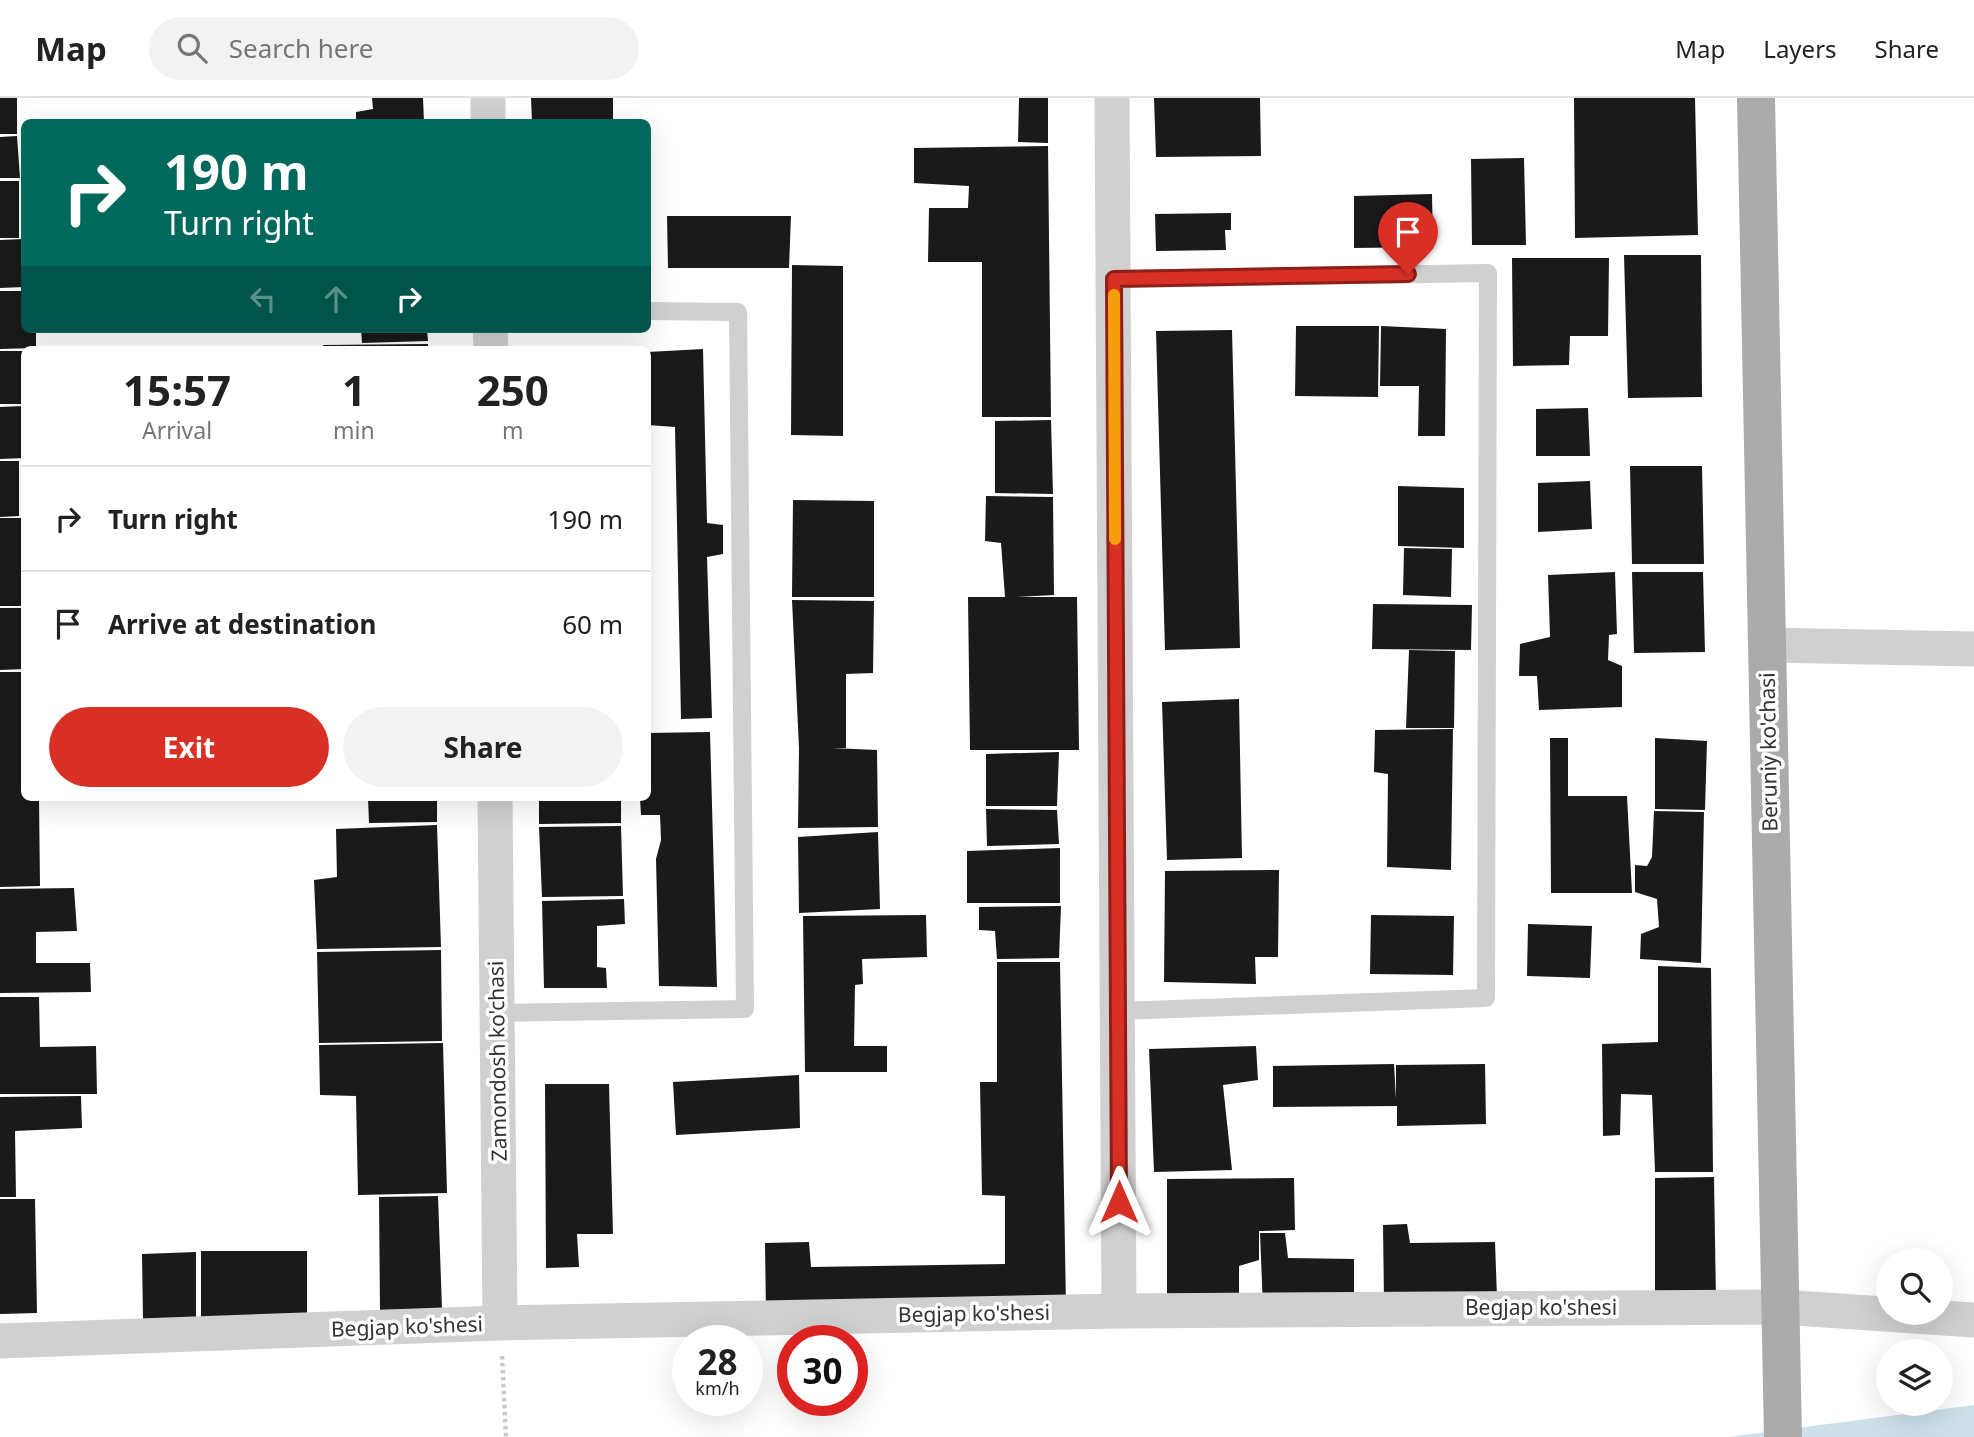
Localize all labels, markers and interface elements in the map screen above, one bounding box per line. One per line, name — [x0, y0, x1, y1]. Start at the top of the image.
search box — [149, 17, 639, 80]
text: Map — [35, 26, 107, 71]
icon: search — [173, 29, 211, 67]
text: Search here — [229, 30, 373, 66]
text: Map — [1675, 32, 1725, 65]
text: Layers — [1763, 32, 1837, 65]
text: Share — [1875, 32, 1939, 65]
text: 190 m — [164, 138, 309, 204]
icon: right — [49, 147, 140, 238]
text: Turn right — [164, 201, 314, 244]
pin — [1378, 202, 1438, 274]
icon: arrive — [1389, 213, 1427, 251]
icon: left — [244, 280, 282, 318]
icon: ahead — [317, 280, 355, 318]
icon: right — [390, 280, 428, 318]
text: 15:57 — [123, 361, 231, 418]
text: 1 — [342, 361, 366, 418]
text: 250 — [477, 361, 549, 418]
text: Arrival — [142, 414, 212, 446]
text: min — [333, 414, 375, 446]
text: m — [502, 414, 524, 446]
icon: right — [49, 500, 87, 538]
text: Turn right — [108, 501, 238, 537]
text: 190 m — [547, 501, 623, 537]
icon: arrive — [49, 605, 87, 643]
text: Arrive at destination — [108, 606, 377, 642]
text: 60 m — [562, 606, 623, 642]
street label: Beruniy ko'chasi — [1753, 672, 1783, 832]
button: Exit — [49, 707, 329, 787]
button: Share — [343, 707, 623, 787]
street label: Zamondosh ko'chasi — [481, 960, 513, 1162]
position arrow — [1082, 1165, 1156, 1239]
map controls — [1876, 1248, 1953, 1416]
button: search — [1876, 1248, 1953, 1325]
street label: Begjap ko'shesi — [1465, 1293, 1617, 1321]
street label: Begjap ko'shesi — [898, 1298, 1050, 1328]
street label: Begjap ko'shesi — [330, 1309, 483, 1343]
speed limit sign: 30 — [777, 1325, 868, 1416]
text: 28 — [697, 1338, 738, 1385]
button: layers — [1876, 1339, 1953, 1416]
text: km/h — [695, 1376, 740, 1400]

